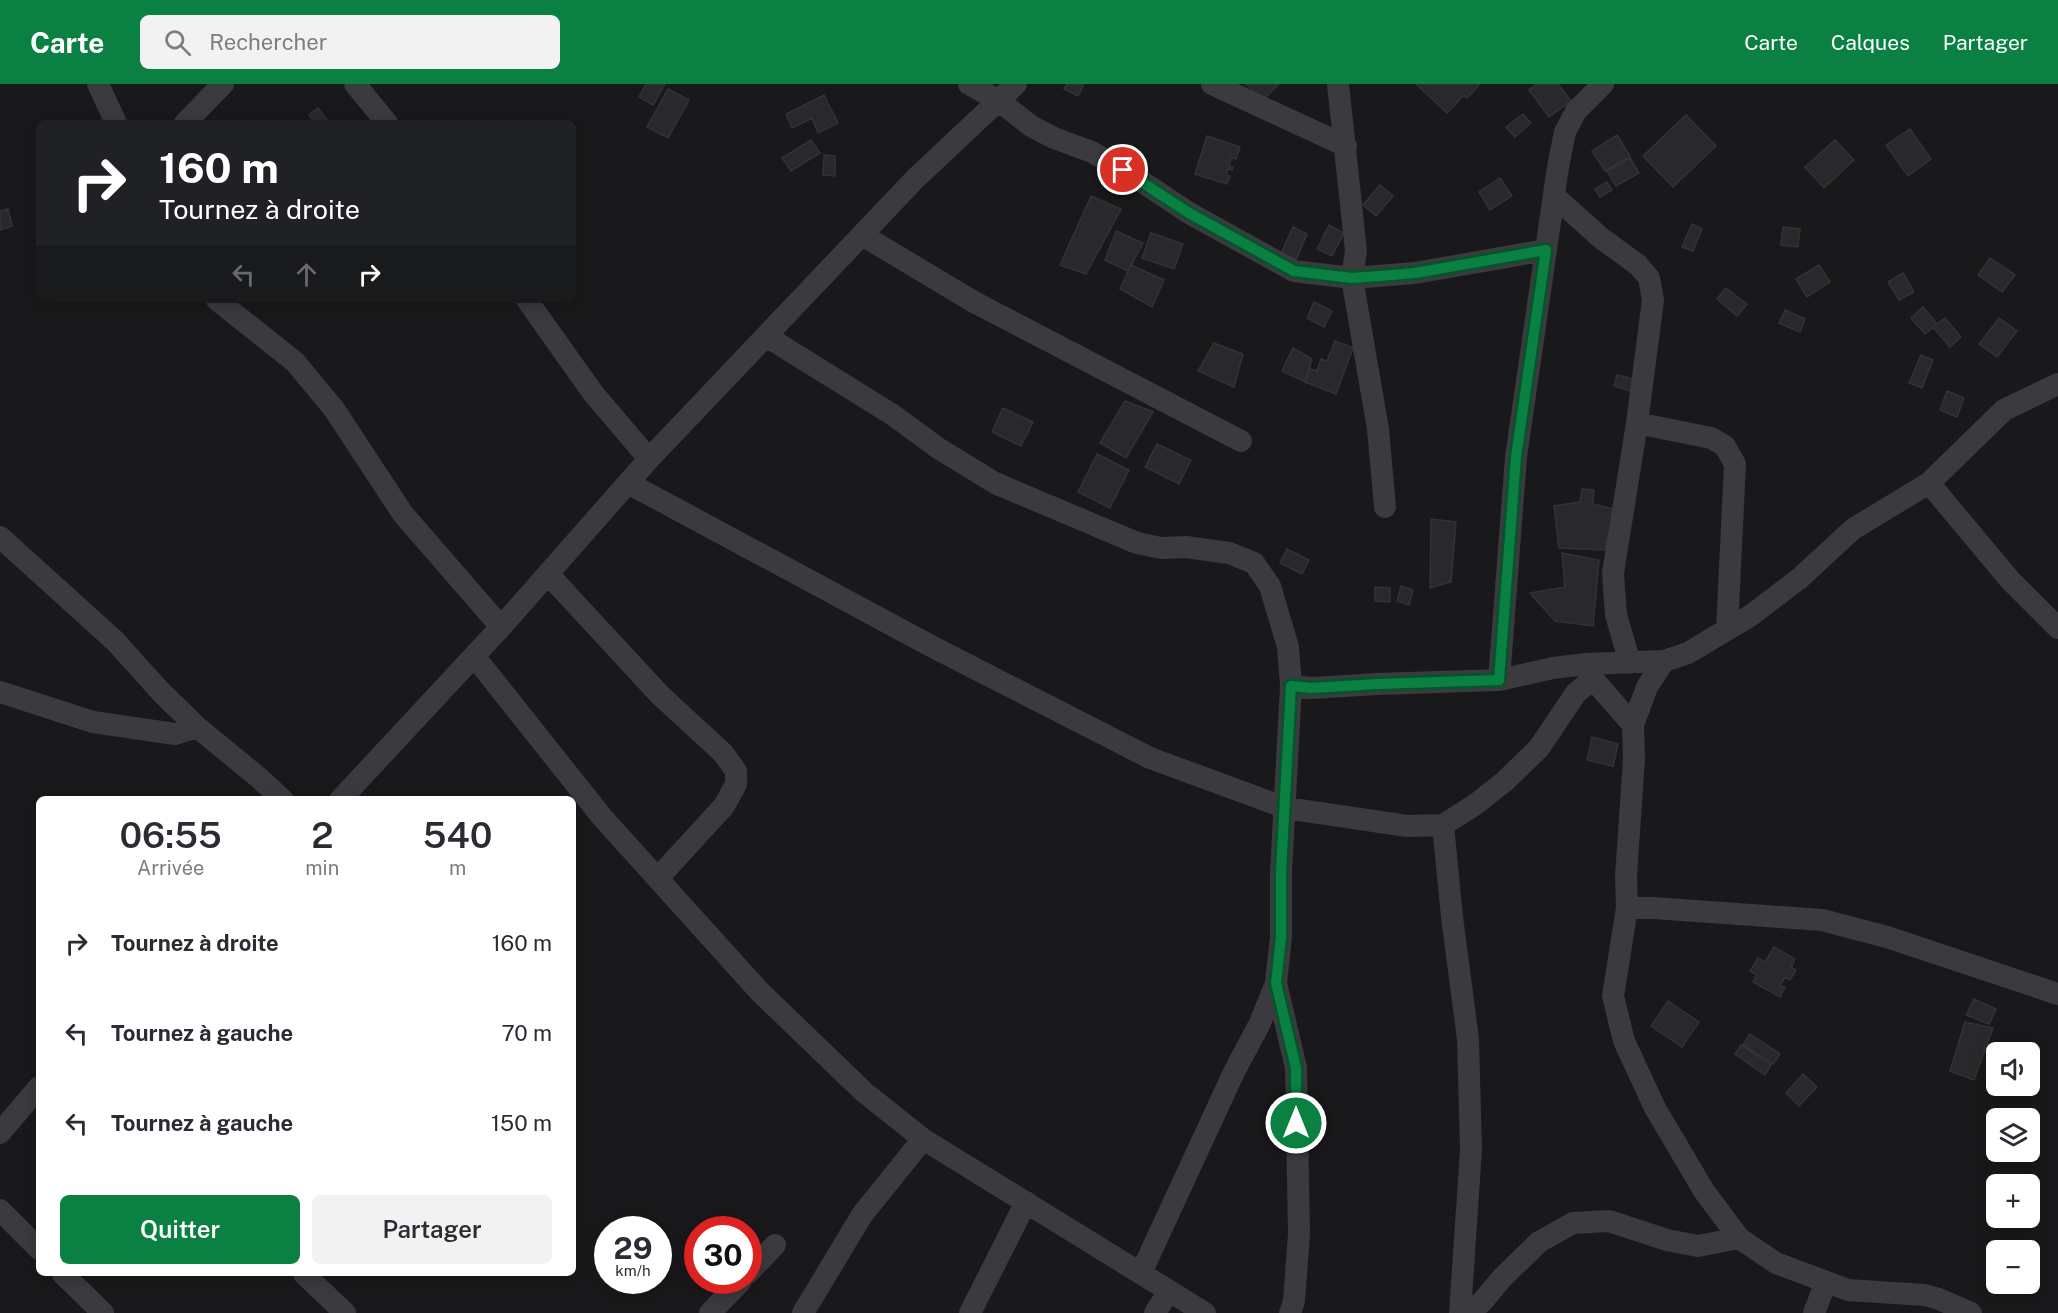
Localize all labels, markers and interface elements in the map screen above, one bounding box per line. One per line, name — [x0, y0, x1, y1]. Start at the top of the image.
search box — [140, 15, 560, 69]
text: Carte — [30, 26, 104, 59]
icon: search — [161, 26, 194, 59]
text: Rechercher — [209, 29, 327, 55]
text: Carte — [1744, 30, 1798, 55]
text: Calques — [1831, 30, 1910, 55]
text: Partager — [1943, 30, 2028, 55]
text: 160 m — [159, 143, 279, 192]
icon: right — [60, 144, 138, 222]
pin — [1097, 144, 1148, 195]
icon: arrive — [1106, 153, 1139, 186]
text: Tournez à droite — [159, 193, 360, 225]
icon: left — [227, 258, 260, 291]
icon: ahead — [290, 258, 323, 291]
icon: right — [353, 258, 386, 291]
text: 06:55 — [120, 814, 222, 856]
text: 2 — [311, 814, 333, 856]
text: 540 — [423, 814, 492, 856]
text: Arrivée — [137, 856, 204, 880]
text: min — [305, 856, 339, 880]
text: m — [449, 856, 466, 880]
icon: right — [60, 927, 93, 960]
text: Tournez à droite — [111, 930, 279, 956]
text: 160 m — [492, 930, 552, 956]
icon: left — [60, 1017, 93, 1050]
text: Tournez à gauche — [111, 1020, 293, 1046]
text: 70 m — [501, 1020, 552, 1046]
map controls — [1986, 1042, 2040, 1294]
button: sound — [1986, 1042, 2040, 1096]
position arrow — [1264, 1091, 1328, 1155]
icon: left — [60, 1107, 93, 1140]
button: layers — [1986, 1108, 2040, 1162]
text: Tournez à gauche — [111, 1110, 293, 1136]
text: 150 m — [491, 1110, 552, 1136]
button: + — [1986, 1174, 2040, 1228]
button: Quitter — [60, 1195, 300, 1264]
button: Partager — [312, 1195, 552, 1264]
speed limit sign: 30 — [684, 1216, 762, 1294]
text: 29 — [614, 1230, 652, 1266]
button: − — [1986, 1240, 2040, 1294]
text: km/h — [615, 1262, 651, 1279]

